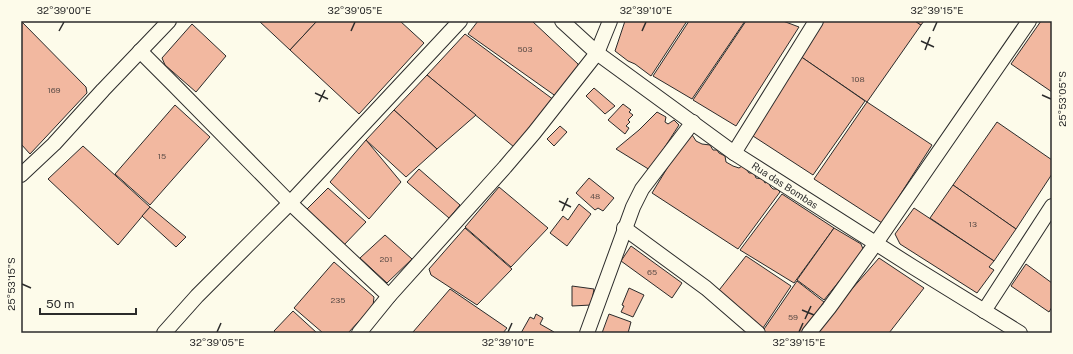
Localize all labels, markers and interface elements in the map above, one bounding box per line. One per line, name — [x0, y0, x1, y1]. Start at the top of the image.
text: 32°39'00"E — [37, 4, 91, 16]
text: 32°39'05"E — [328, 4, 382, 16]
text: 32°39'10"E — [620, 4, 672, 16]
text: 32°39'15"E — [911, 4, 963, 16]
house number: 503 — [517, 44, 533, 54]
text: 25°53'05"S — [1056, 71, 1068, 127]
house number: 108 — [851, 74, 865, 84]
house number: 169 — [47, 85, 61, 95]
house number: 15 — [158, 151, 166, 161]
street label: Rua das Bombas — [750, 159, 820, 211]
house number: 48 — [590, 191, 600, 201]
house number: 13 — [969, 219, 977, 229]
house number: 201 — [380, 254, 392, 264]
text: 25°53'15"S — [5, 257, 17, 311]
house number: 65 — [647, 267, 657, 277]
scale bar — [40, 290, 136, 316]
house number: 235 — [331, 295, 345, 305]
text: 50 m — [46, 297, 74, 311]
house number: 59 — [788, 312, 798, 322]
text: 32°39'05"E — [190, 336, 244, 348]
text: 32°39'10"E — [482, 336, 534, 348]
text: 32°39'15"E — [773, 336, 825, 348]

